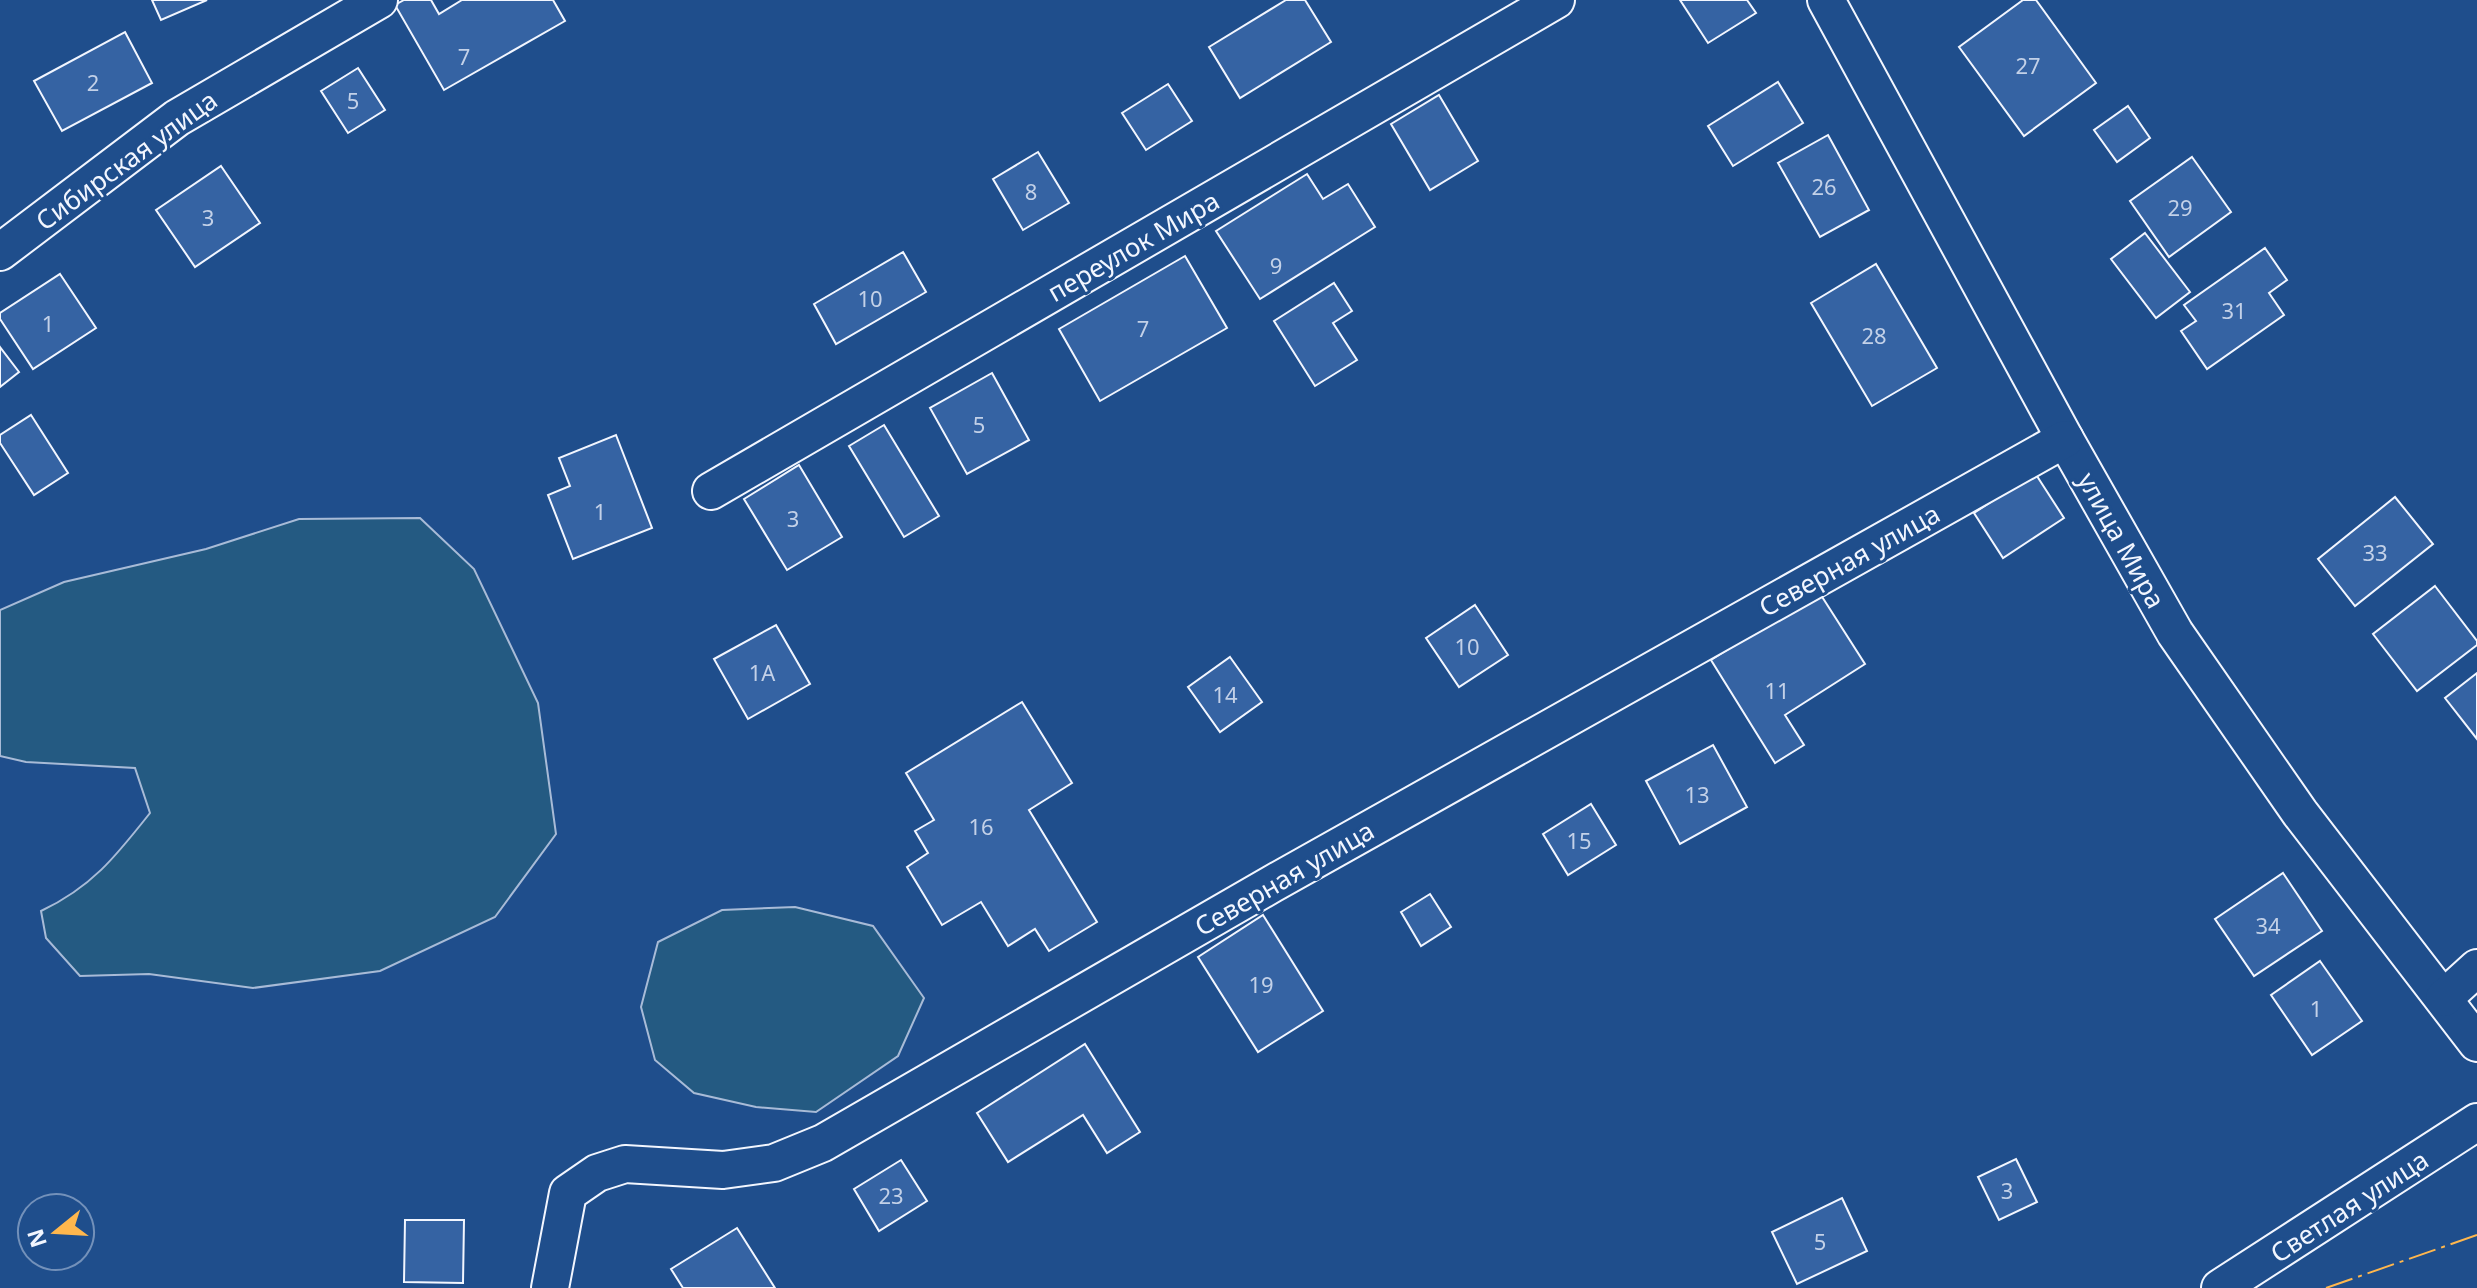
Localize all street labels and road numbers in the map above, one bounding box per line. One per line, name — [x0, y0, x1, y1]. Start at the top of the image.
street label: Сибирская улица — [28, 82, 224, 238]
street label: переулок Мира — [1041, 182, 1225, 310]
street label: улица Мира — [2070, 465, 2174, 615]
street label: Северная улица — [1752, 495, 1946, 625]
street label: Северная улица — [1188, 812, 1380, 944]
street label: Светлая улица — [2263, 1141, 2435, 1271]

